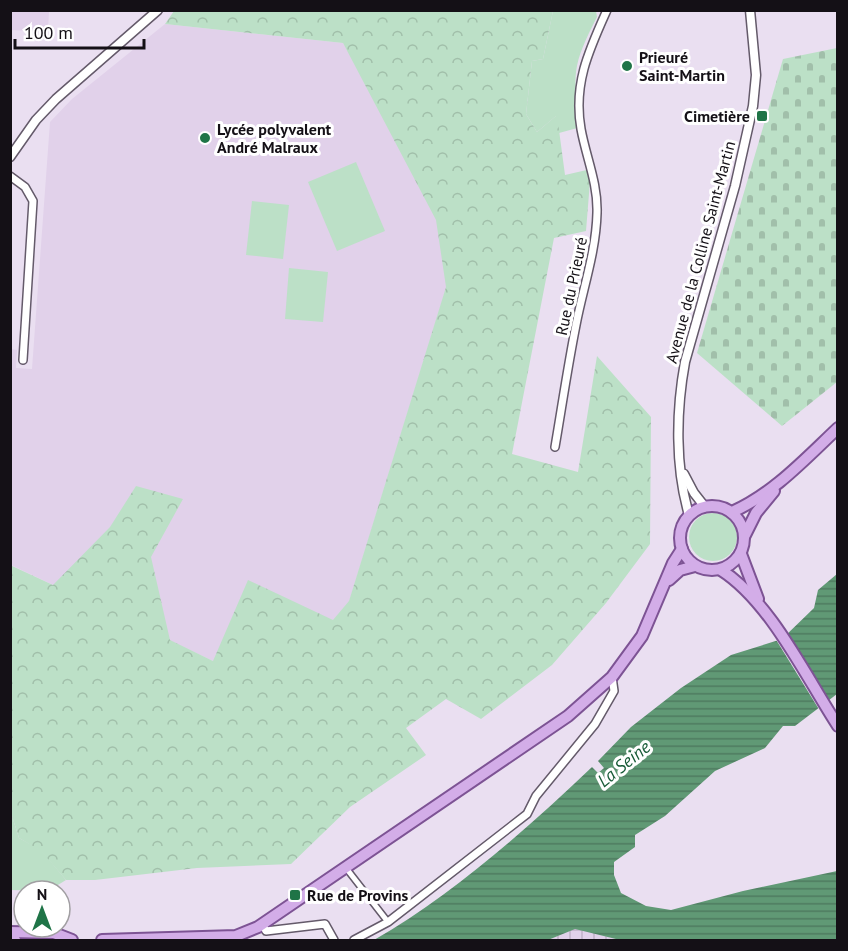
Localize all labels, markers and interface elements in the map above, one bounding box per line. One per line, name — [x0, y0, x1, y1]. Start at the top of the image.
scale bar — [15, 12, 144, 50]
text: 100 m — [24, 21, 73, 44]
place label: Prieuré Saint-Martin — [639, 47, 725, 85]
marker: Prieuré Saint-Martin — [620, 59, 634, 73]
place label: Cimetière — [684, 106, 750, 126]
marker: Cimetière — [755, 109, 769, 123]
place label: Lycée polyvalent André Malraux — [217, 119, 332, 157]
marker: Lycée polyvalent André Malraux — [198, 131, 212, 145]
street label: Avenue de la Colline Saint-Martin — [661, 139, 739, 365]
street label: Rue du Prieuré — [551, 235, 591, 337]
water label: La Seine — [592, 735, 655, 792]
north arrow — [12, 879, 72, 939]
text: N — [37, 884, 47, 904]
place label: Rue de Provins — [307, 885, 409, 905]
marker: Rue de Provins — [288, 888, 302, 902]

